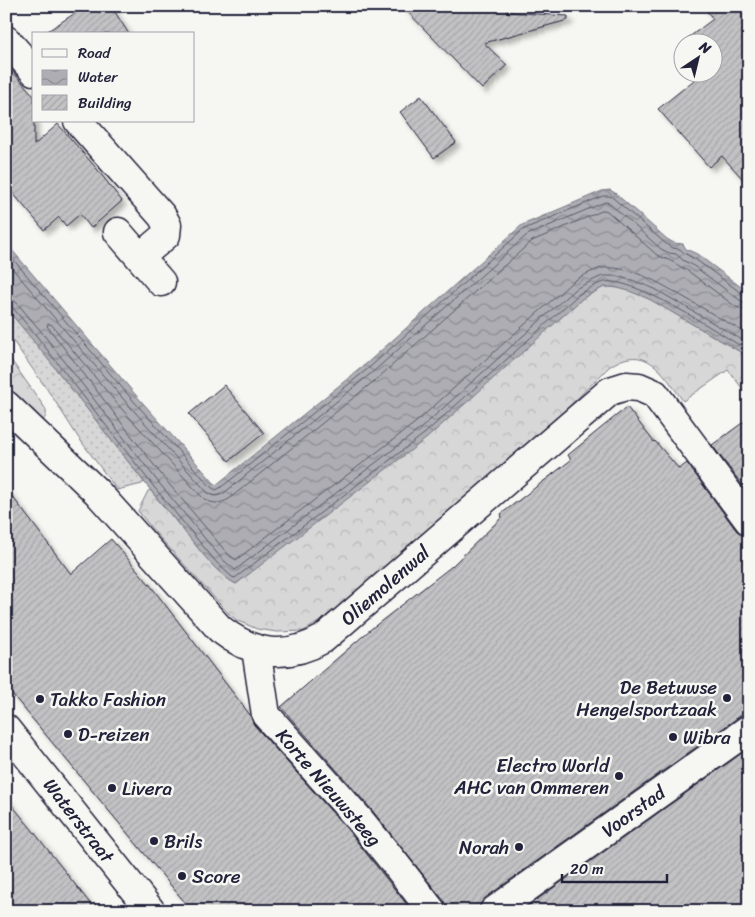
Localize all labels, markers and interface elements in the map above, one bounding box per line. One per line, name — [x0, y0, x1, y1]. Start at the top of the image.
legend — [32, 32, 195, 122]
north arrow — [672, 32, 722, 82]
text: N — [693, 34, 717, 61]
text: Road — [78, 40, 111, 66]
text: Water — [78, 64, 118, 90]
text: Building — [78, 90, 132, 116]
street label: Oliemolenwal — [333, 536, 438, 634]
place label: De Betuwse Hengelsportzaak — [576, 671, 717, 726]
place label: Takko Fashion — [50, 683, 166, 716]
marker: De Betuwse Hengelsportzaak — [721, 692, 733, 704]
marker: Takko Fashion — [34, 693, 46, 705]
place label: D-reizen — [78, 718, 149, 751]
street label: Korte Nieuwsteeg — [267, 720, 390, 855]
place label: Wibra — [683, 721, 731, 754]
marker: D-reizen — [62, 728, 74, 740]
marker: Wibra — [667, 731, 679, 743]
place label: Electro World AHC van Ommeren — [453, 749, 611, 804]
street label: Waterstraat — [35, 770, 123, 871]
marker: Electro World AHC van Ommeren — [613, 770, 625, 782]
place label: Livera — [122, 772, 172, 805]
street label: Voorstad — [594, 776, 674, 846]
marker: Livera — [106, 782, 118, 794]
place label: Brils — [164, 825, 202, 858]
place label: Norah — [459, 831, 509, 864]
marker: Brils — [148, 835, 160, 847]
marker: Norah — [513, 841, 525, 853]
scale bar — [562, 852, 668, 884]
text: 20 m — [570, 856, 604, 882]
place label: Score — [192, 860, 241, 893]
marker: Score — [176, 870, 188, 882]

